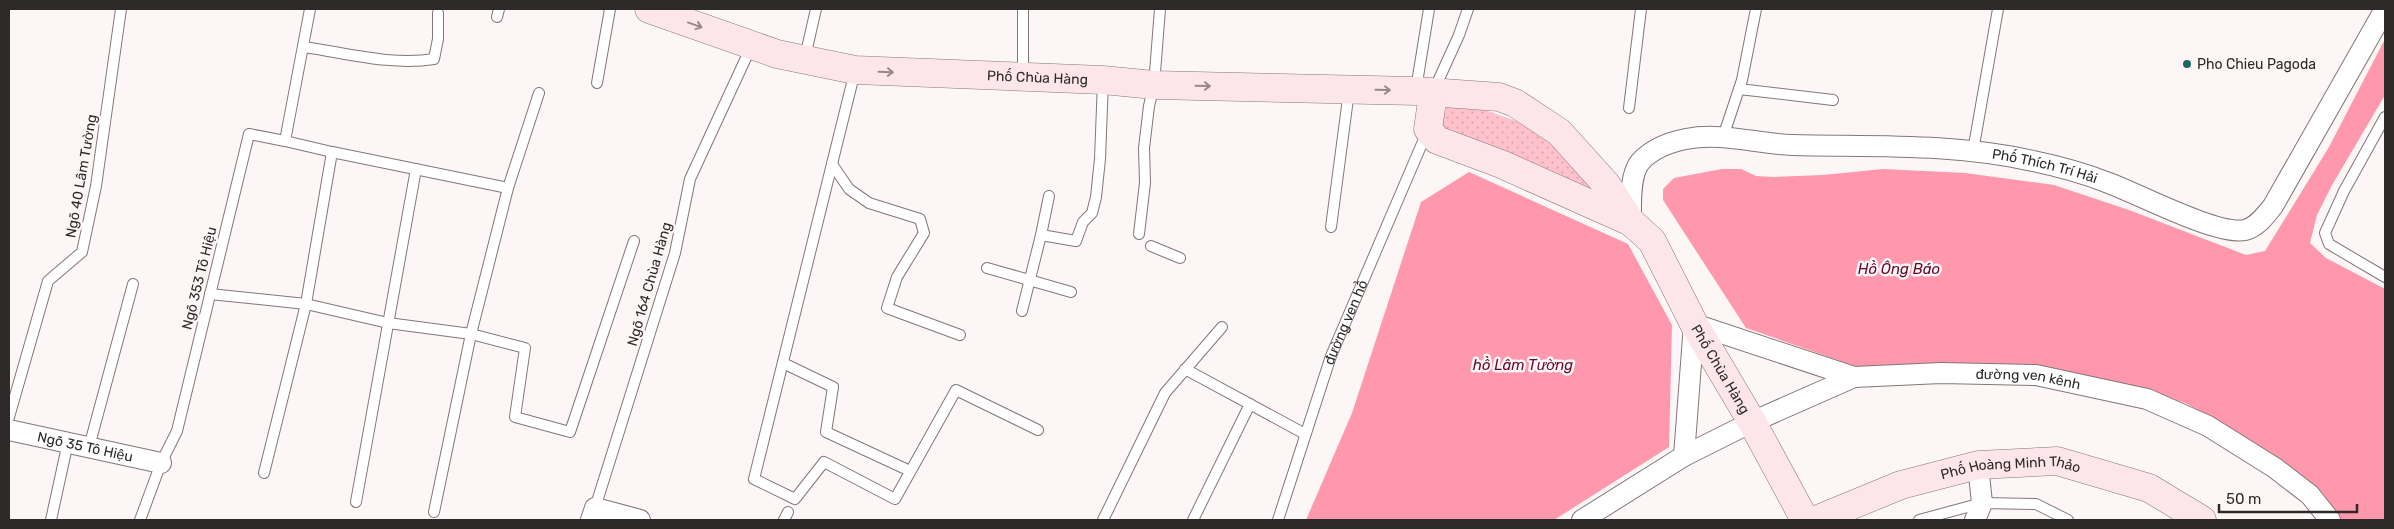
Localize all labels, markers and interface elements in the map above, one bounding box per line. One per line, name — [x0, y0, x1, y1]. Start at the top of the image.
one-way arrow — [687, 21, 702, 30]
place label: Pho Chieu Pagoda — [2197, 56, 2316, 73]
marker: Pho Chieu Pagoda — [2181, 58, 2193, 70]
one-way arrow — [878, 67, 894, 76]
street label: Phố Chùa Hàng — [987, 67, 1088, 88]
one-way arrow — [1194, 81, 1210, 91]
one-way arrow — [1374, 86, 1390, 95]
street label: Ngõ 40 Lâm Tường — [62, 113, 101, 239]
street label: Phố Thích Trí Hải — [1991, 146, 2100, 187]
street label: Ngõ 164 Chùa Hàng — [624, 220, 675, 348]
street label: Ngõ 353 Tô Hiệu — [178, 225, 221, 331]
water label: Hồ Ông Báo — [1858, 260, 1941, 278]
street label: đường ven hồ — [1321, 277, 1372, 367]
street label: Phố Chùa Hàng — [1687, 322, 1753, 417]
water label: hồ Lâm Tường — [1473, 356, 1573, 374]
street label: đường ven kênh — [1975, 366, 2082, 393]
street label: Ngõ 35 Tô Hiệu — [36, 428, 134, 466]
street label: Phố Hoàng Minh Thảo — [1939, 453, 2083, 483]
scale bar — [2219, 482, 2356, 514]
text: 50 m — [2226, 490, 2261, 508]

